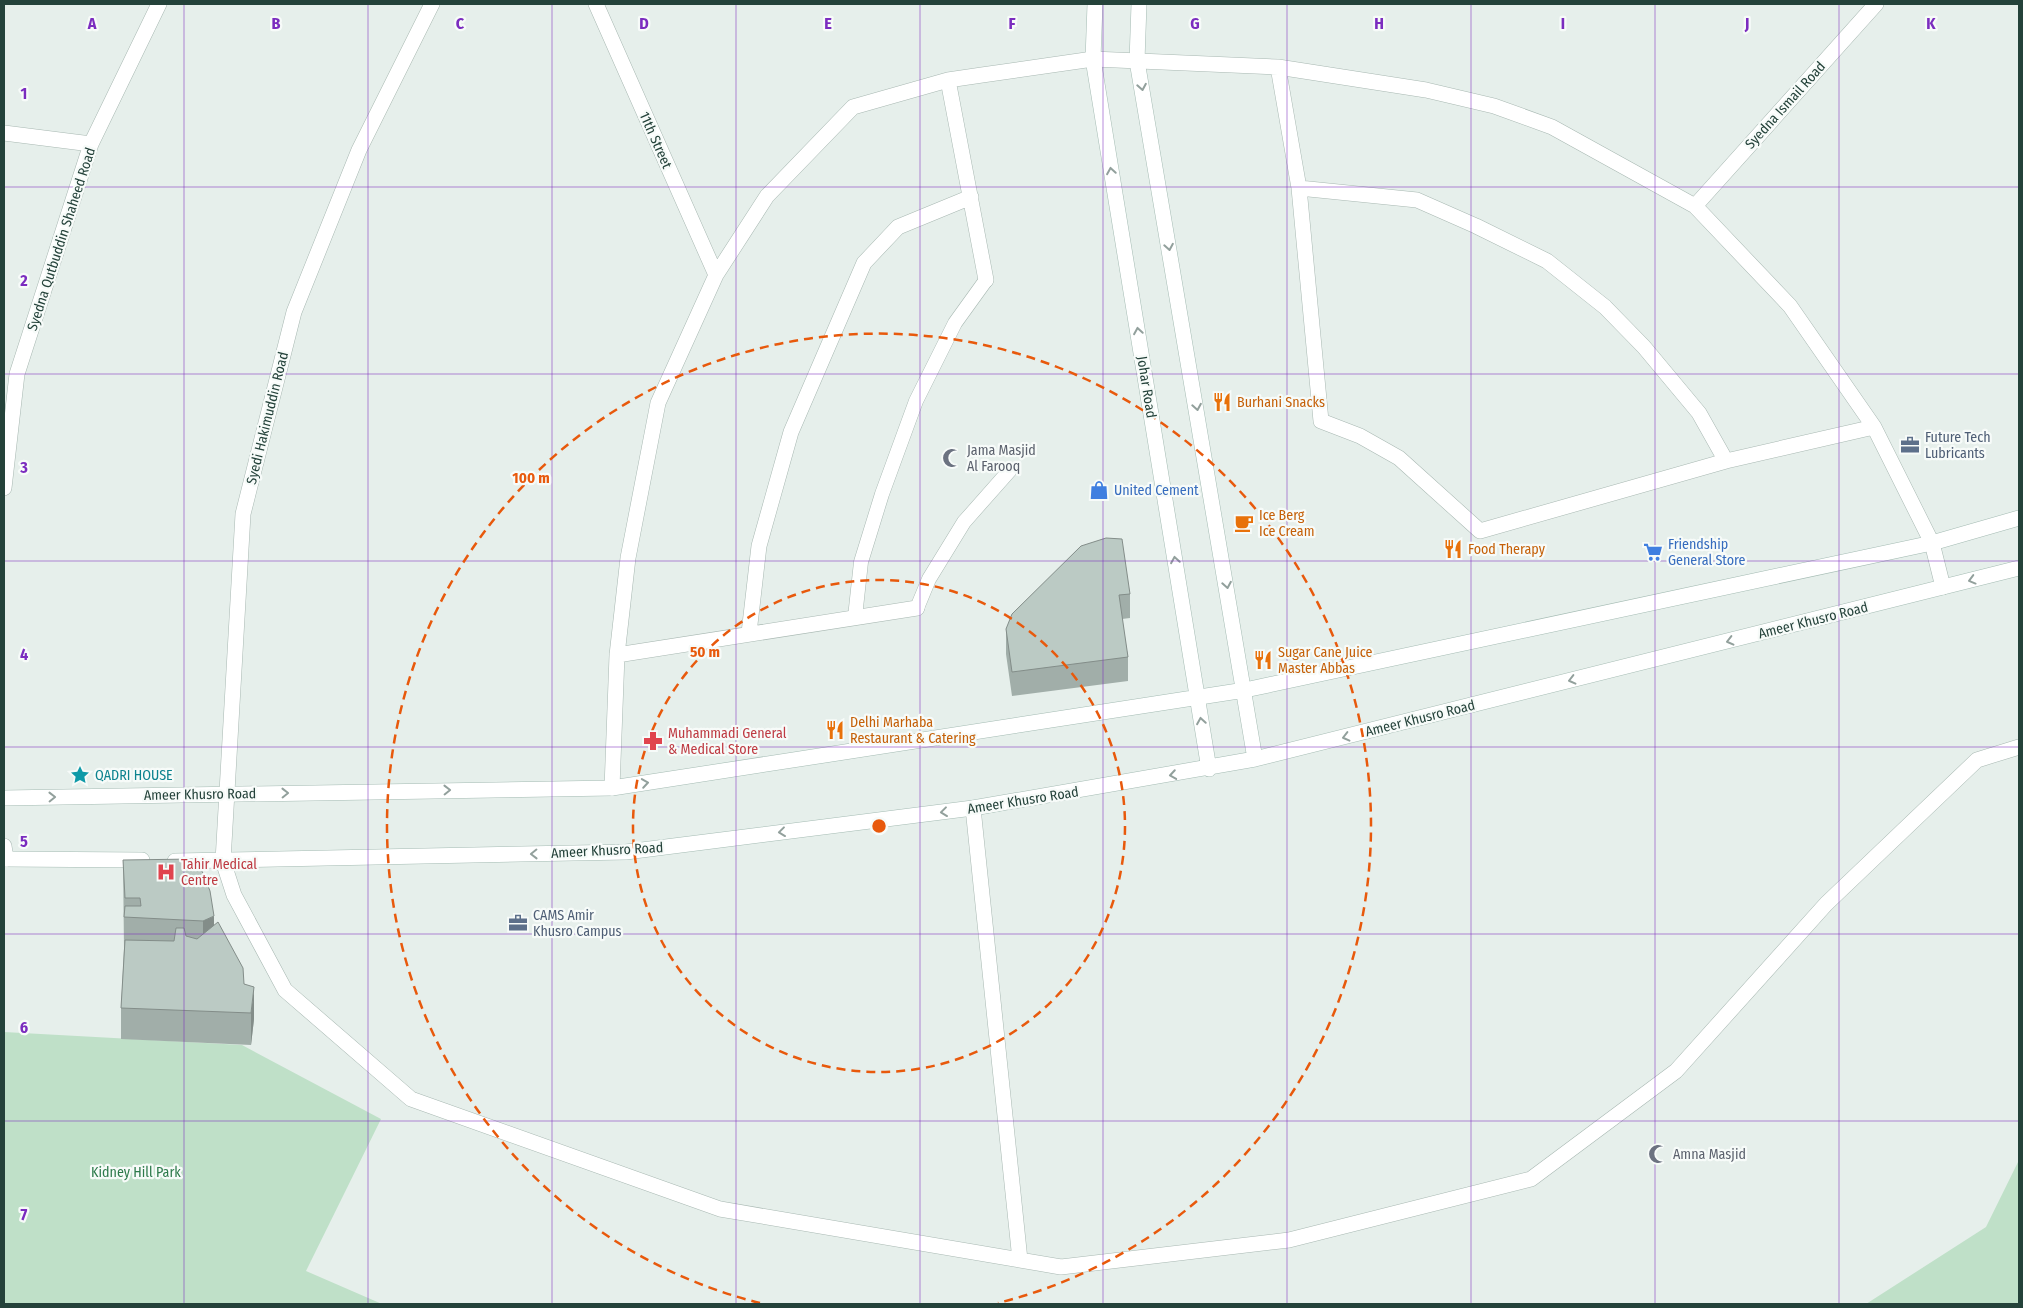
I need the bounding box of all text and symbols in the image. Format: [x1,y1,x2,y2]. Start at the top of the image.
text: A [87,14,97,33]
text: B [272,14,281,33]
text: C [456,14,465,33]
text: D [639,14,649,33]
text: E [824,14,832,33]
text: F [1008,14,1016,33]
text: G [1190,14,1200,33]
text: H [1374,14,1384,33]
text: I [1561,14,1565,33]
text: J [1744,14,1749,33]
text: K [1926,14,1936,33]
street label: Syedna Ismail Road [1742,58,1829,153]
one-way arrow [1136,83,1146,91]
text: 1 [21,84,27,103]
street label: 11th Street [635,109,676,172]
street label: Syedna Qutbuddin Shaheed Road [24,145,99,333]
one-way arrow [1107,166,1117,175]
one-way arrow [1164,243,1174,252]
text: 2 [19,271,28,290]
one-way arrow [1133,327,1143,335]
street label: Syedi Hakimuddin Road [243,350,292,486]
street label: Johar Road [1133,355,1160,419]
restaurant icon: Burhani Snacks [1211,391,1233,413]
place label: Burhani Snacks [1237,394,1325,411]
one-way arrow [1191,403,1201,412]
place label: Future Tech Lubricants [1925,429,1991,462]
office icon: Future Tech Lubricants [1899,434,1921,456]
place label: Jama Masjid Al Farooq [967,442,1036,475]
mosque icon: Jama Masjid Al Farooq [941,447,963,469]
text: 3 [19,458,28,477]
text: 100 m [512,469,550,487]
shop icon: United Cement [1088,479,1110,501]
place label: United Cement [1114,482,1199,499]
place label: Ice Berg Ice Cream [1259,507,1314,540]
cafe icon: Ice Berg Ice Cream [1233,512,1255,534]
place label: Friendship General Store [1668,536,1746,569]
restaurant icon: Food Therapy [1442,538,1464,560]
place label: Food Therapy [1468,541,1546,558]
supermarket icon: Friendship General Store [1642,541,1664,563]
one-way arrow [1170,556,1181,564]
one-way arrow [1968,574,1977,585]
one-way arrow [1222,580,1232,589]
street label: Ameer Khusro Road [1757,599,1870,642]
one-way arrow [1725,635,1734,646]
text: 50 m [690,643,720,661]
place label: Sugar Cane Juice Master Abbas [1278,644,1372,677]
text: 4 [20,645,28,664]
restaurant icon: Sugar Cane Juice Master Abbas [1252,649,1274,671]
one-way arrow [1567,674,1576,685]
street label: Ameer Khusro Road [1364,697,1477,740]
place label: Delhi Marhaba Restaurant & Catering [850,714,976,747]
one-way arrow [1196,716,1207,724]
restaurant icon: Delhi Marhaba Restaurant & Catering [824,719,846,741]
place label: Muhammadi General & Medical Store [668,725,787,758]
pharmacy icon: Muhammadi General & Medical Store [642,730,664,752]
one-way arrow [1343,731,1351,741]
place icon: QADRI HOUSE [69,764,91,786]
place label: QADRI HOUSE [95,767,173,784]
one-way arrow [1169,769,1177,779]
one-way arrow [640,778,649,788]
street label: Ameer Khusro Road [966,783,1080,818]
street label: Ameer Khusro Road [144,785,256,804]
one-way arrow [444,785,452,795]
one-way arrow [281,787,289,798]
one-way arrow [49,792,57,802]
one-way arrow [939,806,947,817]
centre of rings [870,817,888,835]
one-way arrow [778,826,786,837]
text: 5 [20,832,28,851]
street label: Ameer Khusro Road [550,839,664,862]
one-way arrow [529,849,537,859]
place label: Tahir Medical Centre [181,856,257,889]
hospital icon: Tahir Medical Centre [155,861,177,883]
place label: CAMS Amir Khusro Campus [533,907,622,940]
office icon: CAMS Amir Khusro Campus [507,912,529,934]
text: 6 [20,1018,28,1037]
mosque icon: Amna Masjid [1647,1143,1669,1165]
place label: Amna Masjid [1673,1146,1746,1163]
park label: Kidney Hill Park [91,1164,181,1181]
text: 7 [21,1205,28,1224]

